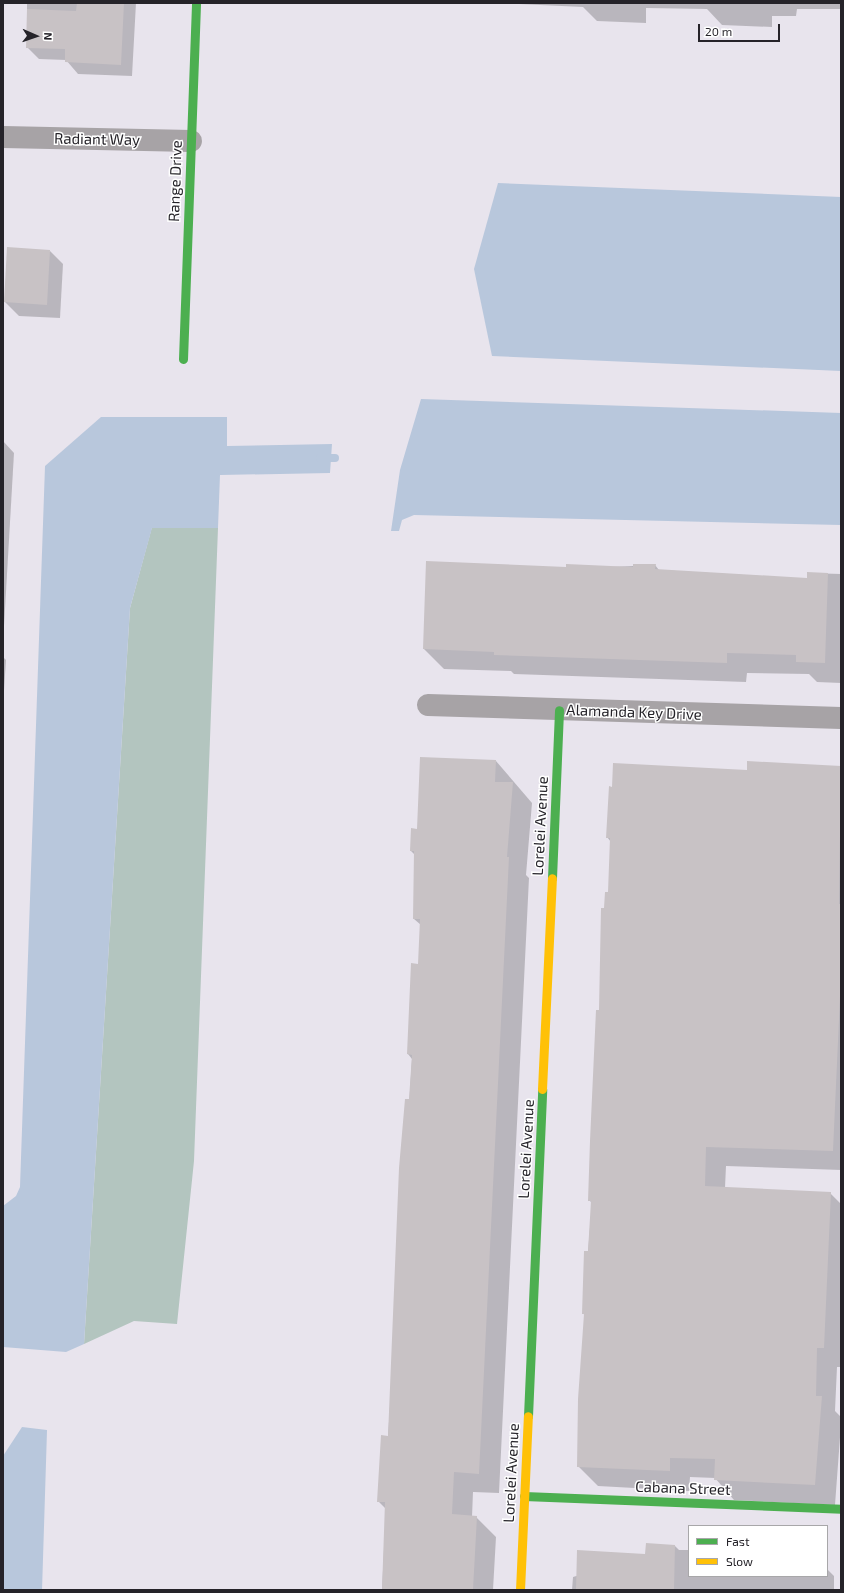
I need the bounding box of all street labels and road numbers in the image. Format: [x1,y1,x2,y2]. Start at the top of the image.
street label: Radiant Way [54,129,140,149]
street label: Range Drive [165,140,185,222]
street label: Alamanda Key Drive [566,701,702,723]
street label: Lorelei Avenue [528,776,552,876]
street label: Lorelei Avenue [514,1099,538,1199]
street label: Lorelei Avenue [499,1423,523,1523]
street label: Cabana Street [635,1477,731,1499]

